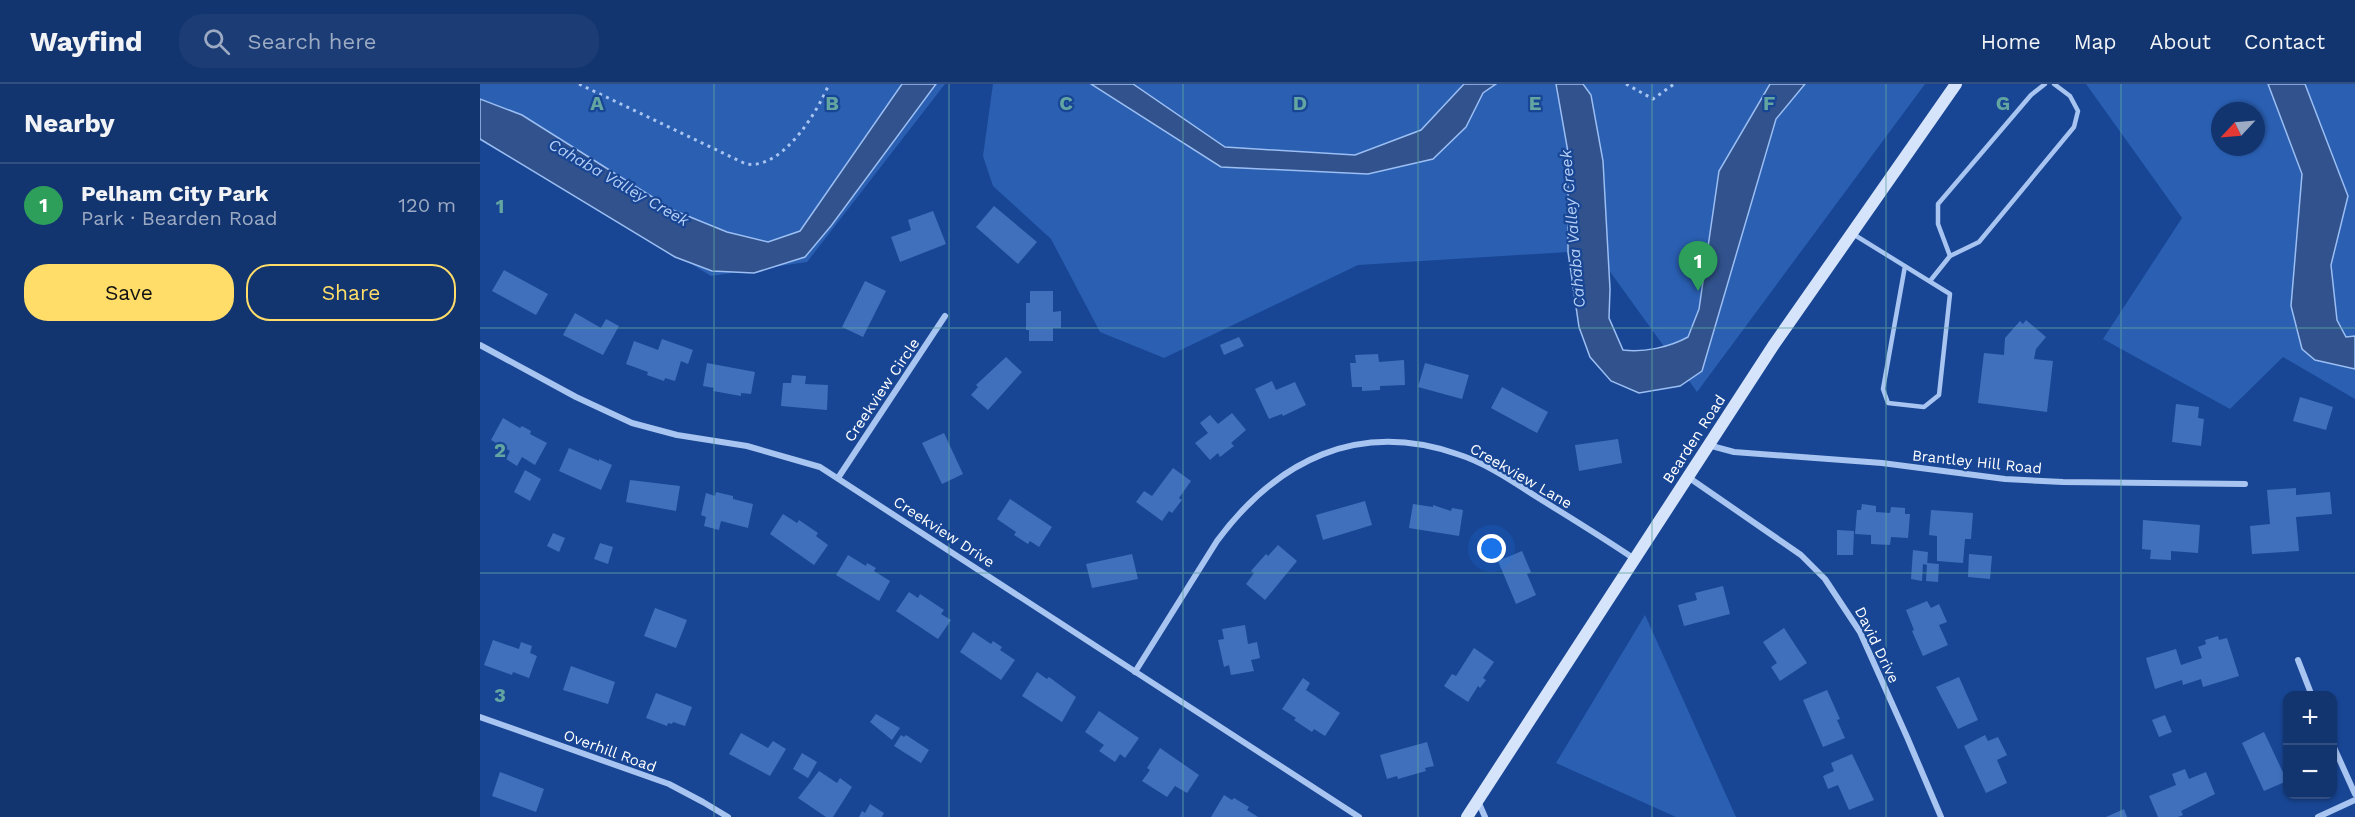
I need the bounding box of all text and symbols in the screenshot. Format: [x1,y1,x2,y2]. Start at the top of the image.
search box [179,14,599,68]
text: Wayfind [30,25,143,58]
icon: search [200,25,233,58]
text: Search here [248,29,377,54]
text: Home [1981,29,2041,54]
text: Map [2074,29,2117,54]
text: About [2150,29,2211,54]
text: Contact [2244,29,2325,54]
text: A [590,91,604,115]
text: B [825,91,839,115]
text: C [1059,91,1073,115]
text: D [1293,91,1307,115]
text: E [1529,91,1541,115]
text: F [1763,91,1775,115]
text: G [1996,91,2010,115]
north arrow [2211,102,2265,156]
text: Nearby [24,108,115,138]
water label: Cahaba Valley Creek [545,135,693,231]
water label: Cahaba Valley Creek [1556,148,1589,309]
text: Pelham City Park [81,181,268,206]
text: 1 [39,193,48,217]
text: 120 m [398,193,456,217]
text: 1 [496,194,504,218]
text: Park · Bearden Road [81,206,278,230]
pin: 1 [1678,242,1718,291]
button: Save [24,264,234,321]
button: Share [246,264,456,321]
street label: Creekview Circle [841,335,923,445]
street label: Bearden Road [1659,391,1729,487]
text: 2 [494,438,506,462]
street label: Creekview Lane [1467,439,1575,513]
street label: Brantley Hill Road [1911,446,2043,478]
street label: Creekview Drive [890,493,998,571]
your location [1477,534,1506,563]
street label: David Drive [1851,604,1903,686]
text: 3 [494,683,506,707]
map controls [2283,691,2337,799]
button: + [2283,691,2337,745]
street label: Overhill Road [561,726,659,776]
button: − [2283,745,2337,799]

